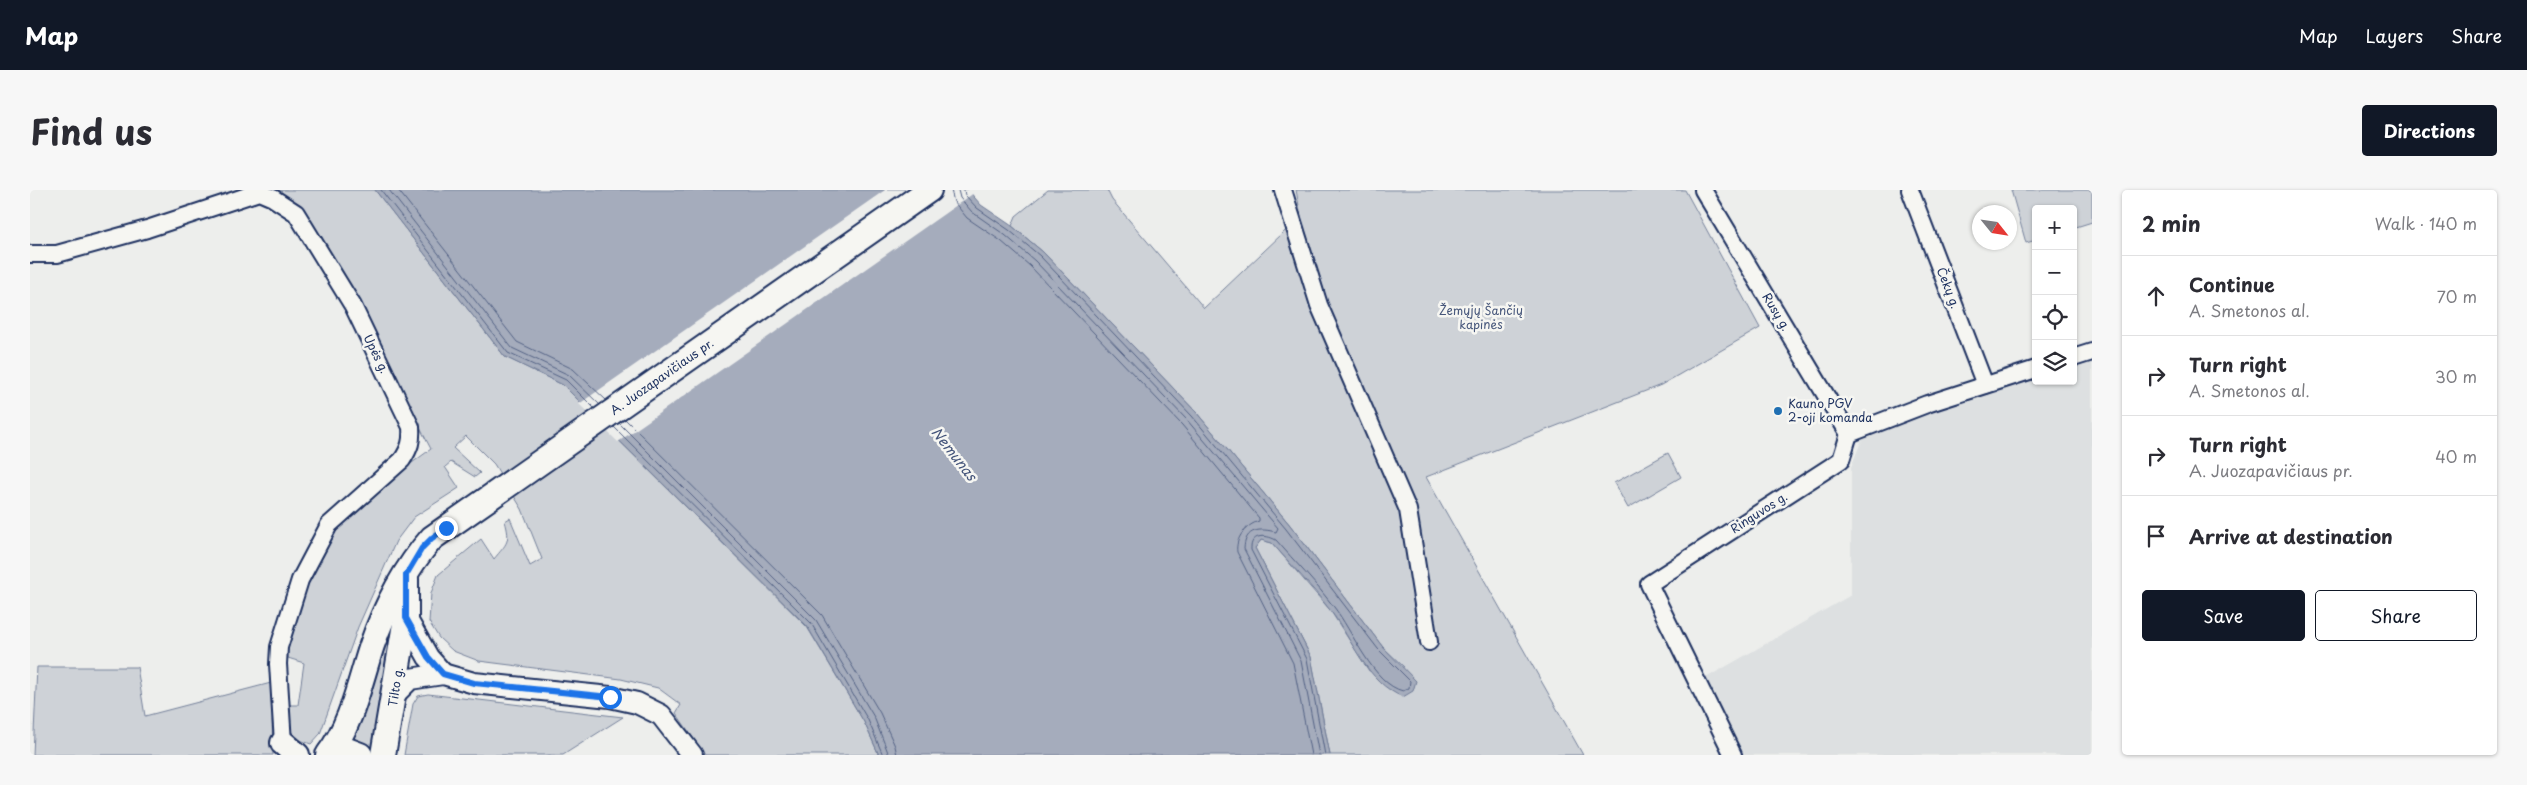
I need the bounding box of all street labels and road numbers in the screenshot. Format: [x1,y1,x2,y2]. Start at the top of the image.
street label: Čekų g. [1933,264,1965,311]
street label: Rusų g. [1758,289,1795,334]
street label: Upės g. [360,331,394,376]
street label: A. Juozapavičiaus pr. [606,334,717,419]
street label: Ringuvos g. [1726,487,1791,537]
street label: Tilto g. [383,666,407,708]

